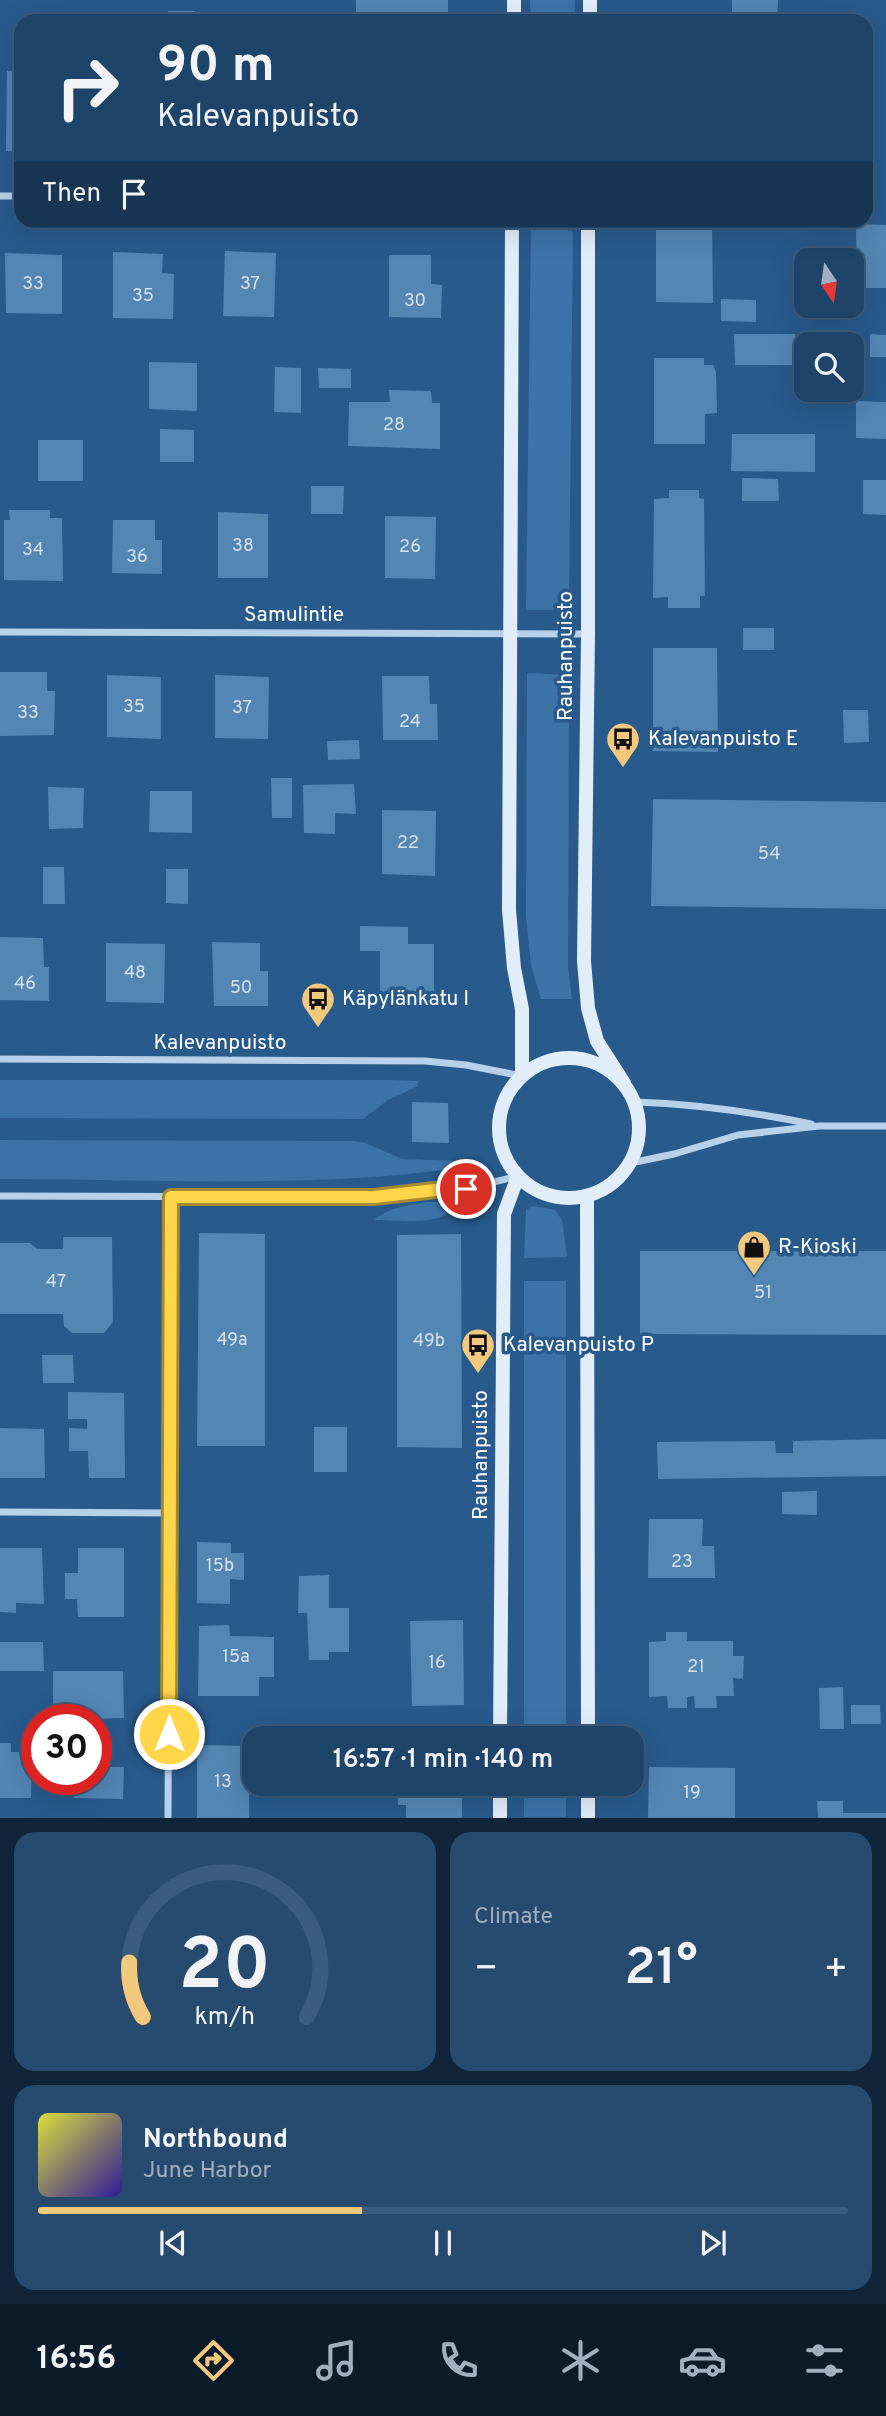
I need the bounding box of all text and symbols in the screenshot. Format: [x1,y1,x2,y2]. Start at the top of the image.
text: 90 m [157,37,275,99]
icon: right [42,42,133,133]
text: Kalevanpuisto [157,98,359,138]
icon: arrive [115,175,153,213]
text: Then [42,178,101,211]
north arrow [794,248,864,318]
map controls [794,248,864,402]
house number: 33 [22,273,44,296]
house number: 37 [240,273,260,296]
house number: 35 [132,285,154,308]
house number: 30 [404,290,426,313]
button: search [794,332,864,402]
house number: 28 [383,414,405,437]
house number: 38 [232,535,254,558]
house number: 26 [399,536,421,559]
house number: 34 [22,539,44,562]
house number: 36 [126,546,148,569]
street label: Rauhanpuisto [553,591,580,721]
street label: Samulintie [244,602,344,629]
house number: 35 [123,696,145,719]
house number: 37 [232,697,252,720]
house number: 33 [17,702,39,725]
house number: 24 [399,711,421,734]
bus stop icon: Kalevanpuisto E [604,720,642,769]
place label: Kalevanpuisto E [648,726,798,753]
house number: 22 [397,832,419,855]
house number: 54 [758,843,780,866]
house number: 48 [124,962,146,985]
house number: 46 [14,973,36,996]
house number: 50 [230,977,252,1000]
bus stop icon: Käpylänkatu I [299,980,337,1029]
place label: Käpylänkatu I [342,986,469,1013]
street label: Kalevanpuisto [154,1030,286,1057]
pin [436,1159,496,1219]
icon: arrive [447,1170,485,1208]
shop icon: R-Kioski [735,1228,773,1277]
place label: R-Kioski [778,1234,857,1261]
house number: 47 [46,1271,66,1294]
house number: 51 [754,1282,772,1305]
bus stop icon: Kalevanpuisto P [459,1326,497,1375]
house number: 49a [216,1329,248,1352]
house number: 49b [413,1330,445,1353]
place label: Kalevanpuisto P [503,1332,654,1359]
street label: Rauhanpuisto [468,1390,495,1520]
house number: 23 [671,1551,693,1574]
house number: 15b [206,1555,234,1578]
house number: 15a [222,1646,250,1669]
house number: 16 [428,1652,446,1675]
house number: 21 [687,1656,705,1679]
position arrow [132,1697,206,1771]
speed limit sign: 30 [21,1704,112,1795]
text: 16:57 · 1 min · 140 m [333,1744,553,1777]
house number: 13 [214,1771,232,1794]
house number: 19 [683,1782,701,1805]
text: Climate [474,1903,553,1932]
text: 20 [179,1924,271,2016]
text: 21° [624,1937,698,2003]
text: − [474,1946,499,1995]
text: + [823,1946,848,1995]
text: km/h [195,2002,255,2034]
text: Northbound [143,2124,288,2157]
text: June Harbor [143,2157,271,2186]
icon: previous [154,2224,192,2262]
icon: pause [424,2224,462,2262]
icon: next [694,2224,732,2262]
icon: directions [189,2336,238,2385]
icon: music [312,2336,361,2385]
icon: phone [434,2336,483,2385]
icon: climate [556,2336,605,2385]
icon: car [678,2336,727,2385]
icon: filters [800,2336,849,2385]
text: 16:56 [37,2340,116,2380]

